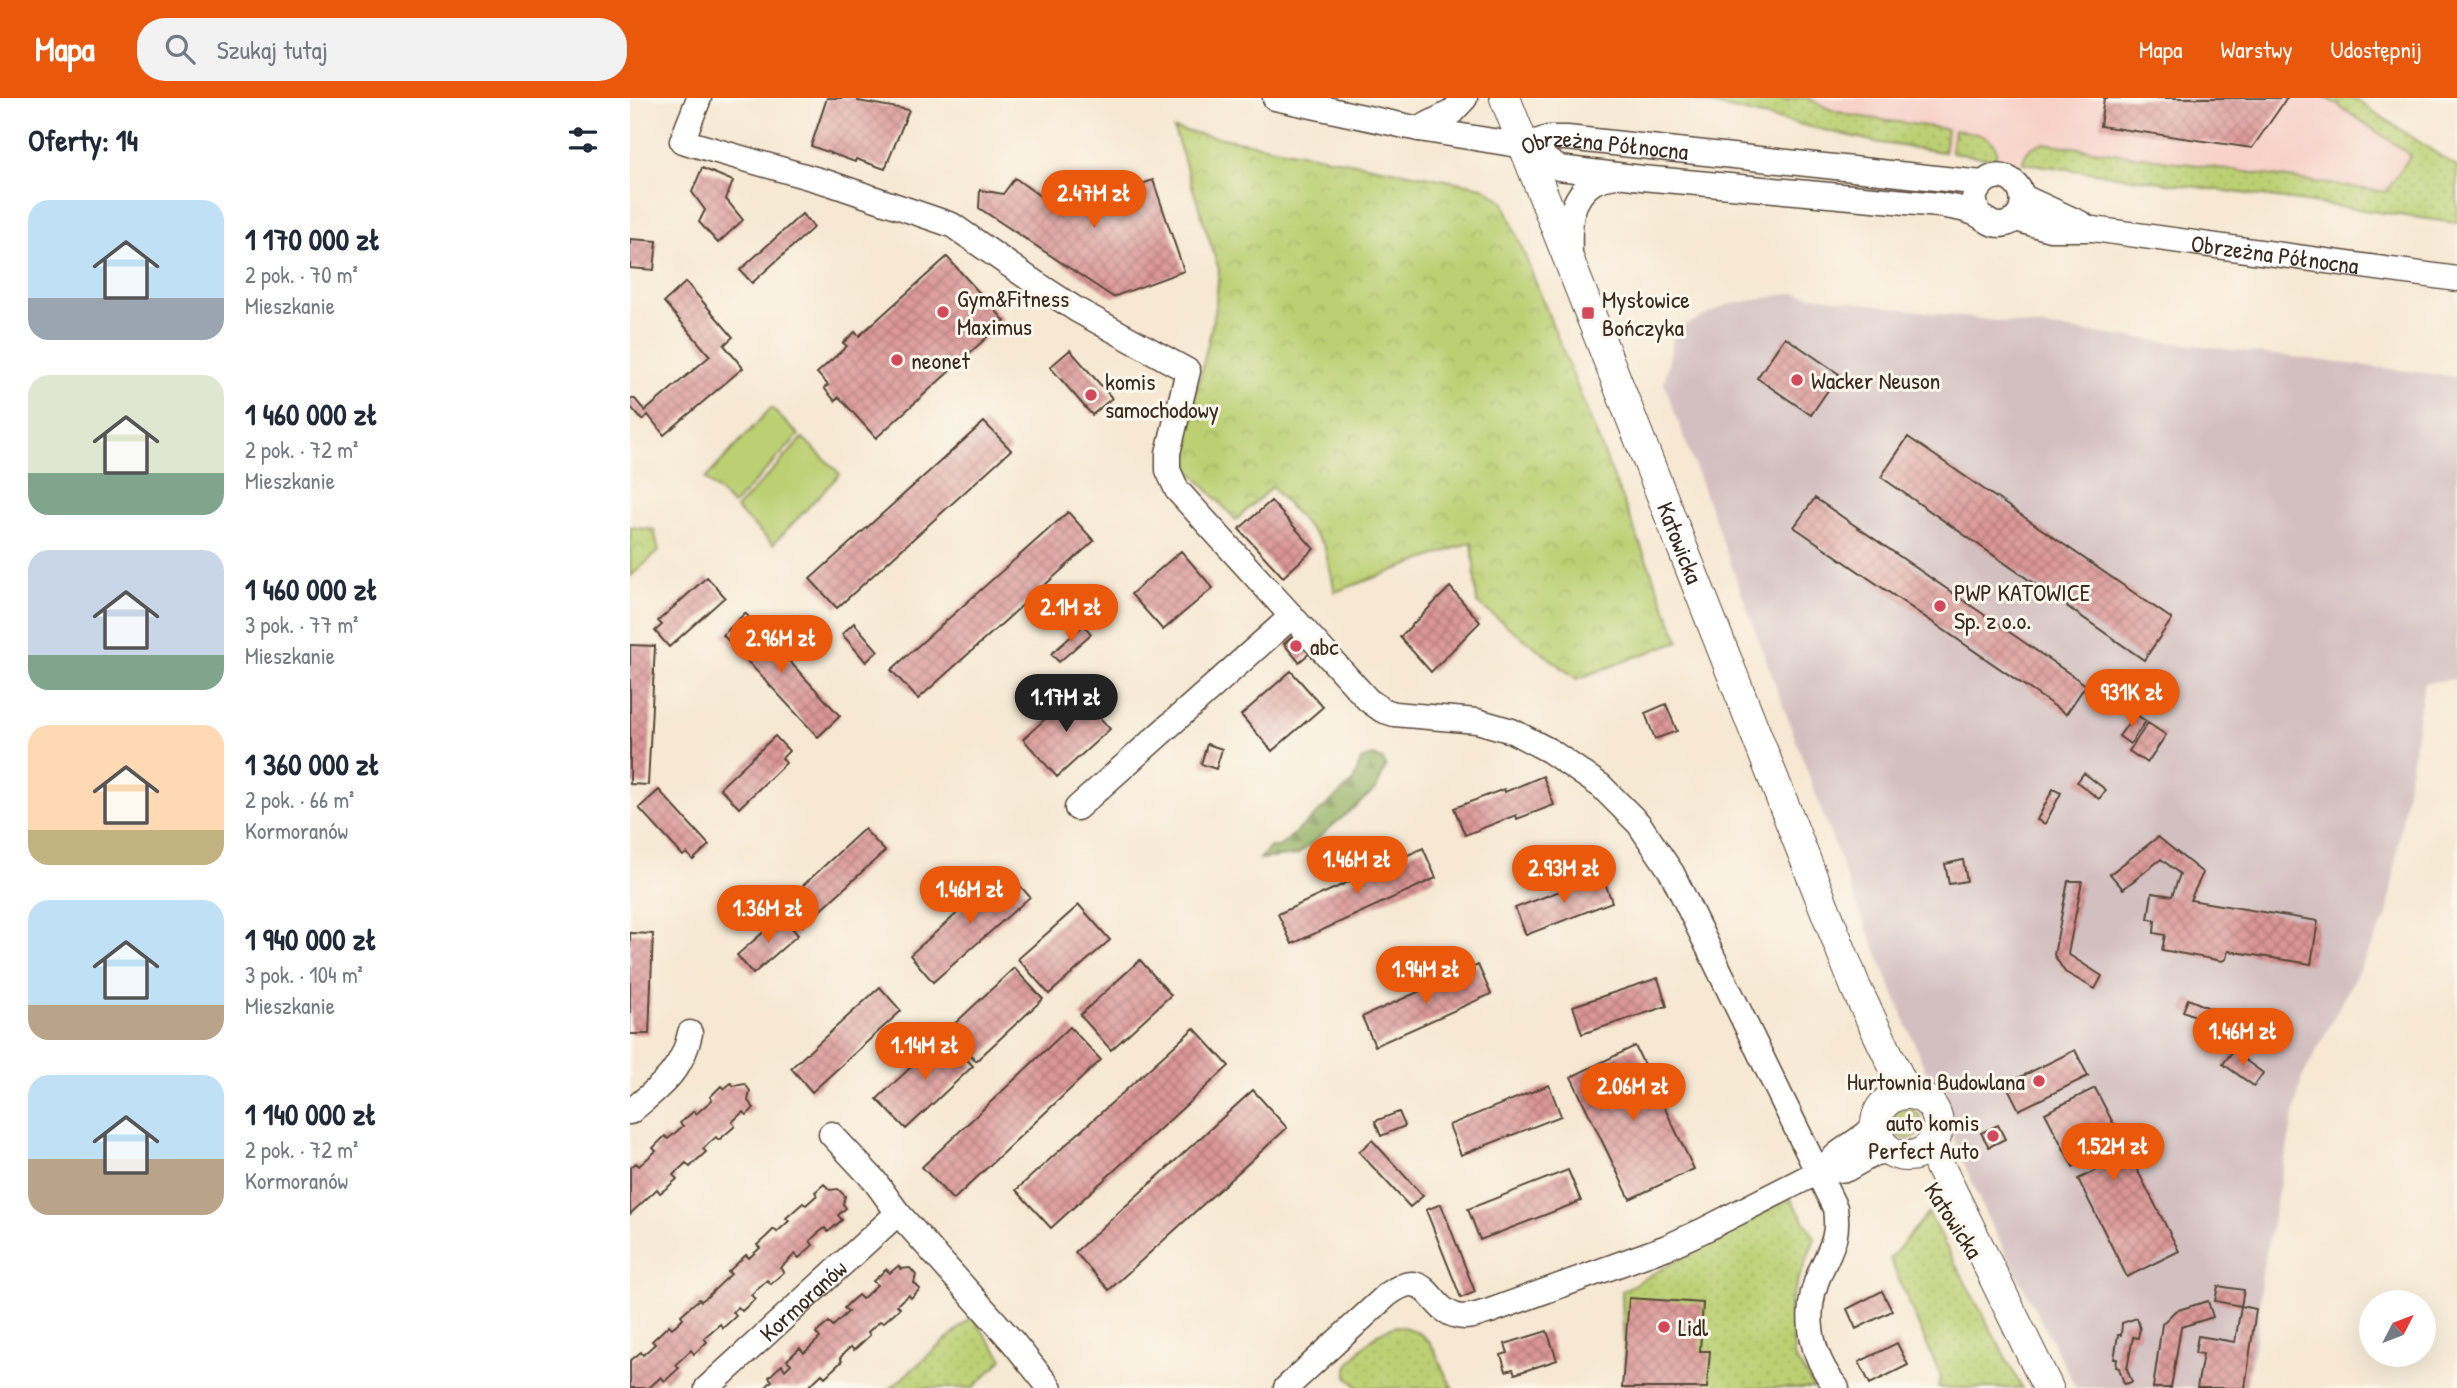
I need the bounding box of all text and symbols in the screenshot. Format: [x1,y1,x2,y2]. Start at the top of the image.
search box [137,18,627,81]
text: Mapa [35,27,95,71]
icon: search [161,30,199,68]
text: Szukaj tutaj [217,32,328,67]
text: Mapa [2139,33,2182,65]
text: Warstwy [2220,33,2293,65]
text: Udostępnij [2331,33,2422,65]
text: Oferty: 14 [28,120,138,160]
icon: filters [564,121,602,159]
street label: Obrzeżna Północna [1517,122,1690,167]
pin: 2.47M zł [1022,170,1166,230]
text: 2.47M zł [1057,177,1131,208]
text: 1 170 000 zł [245,219,380,259]
street label: Obrzeżna Północna [2189,227,2361,281]
icon: home [84,228,168,312]
text: 2 pok. · 70 m² [245,259,358,290]
place label: Gym&Fitness Maximus [957,282,1069,342]
place label: Mysłowice Bończyka [1602,283,1690,343]
text: Mieszkanie [245,290,335,321]
marker: Gym&Fitness Maximus [935,304,951,320]
marker: Mysłowice Bończyka [1580,305,1596,321]
place label: neonet [911,344,970,376]
marker: neonet [889,352,905,368]
place label: Wacker Neuson [1811,364,1940,396]
place label: komis samochodowy [1105,365,1219,425]
marker: Wacker Neuson [1789,372,1805,388]
marker: komis samochodowy [1083,387,1099,403]
text: 1 460 000 zł [245,394,378,434]
icon: home [84,403,168,487]
text: 2 pok. · 72 m² [245,434,358,465]
text: Mieszkanie [245,465,335,496]
street label: Katowicka [1650,497,1711,588]
text: 1 460 000 zł [245,569,378,609]
place label: PWP KATOWICE Sp. z o.o. [1954,576,2091,636]
icon: home [84,578,168,662]
pin: 2.1M zł [1006,584,1136,644]
text: 2.1M zł [1040,591,1102,622]
marker: PWP KATOWICE Sp. z o.o. [1932,598,1948,614]
text: 3 pok. · 77 m² [245,609,358,640]
pin: 2.96M zł [709,616,853,675]
text: 2.96M zł [746,622,816,653]
place label: abc [1310,630,1339,662]
marker: abc [1288,638,1304,654]
text: Mieszkanie [245,640,335,671]
pin: 931K zł [2067,670,2197,729]
pin: 1.17M zł [994,674,1138,734]
text: 931K zł [2101,676,2164,707]
text: 1.17M zł [1031,681,1101,712]
text: 1 360 000 zł [245,744,380,784]
icon: home [84,753,168,837]
text: 2 pok. · 66 m² [245,784,354,815]
text: Kormoranów [245,815,348,846]
pin: 1.46M zł [1285,836,1429,896]
text: 1.46M zł [1323,843,1391,874]
pin: 2.93M zł [1492,846,1636,905]
text: 2.93M zł [1528,852,1600,883]
pin: 1.46M zł [898,866,1042,926]
text: 1.46M zł [936,873,1004,904]
pin: 1.36M zł [696,886,840,945]
text: 1.36M zł [733,892,803,923]
text: 1 940 000 zł [245,919,377,959]
icon: home [84,928,168,1012]
pin: 1.94M zł [1354,946,1498,1006]
text: 1.94M zł [1392,953,1460,984]
text: 3 pok. · 104 m² [245,959,363,990]
text: Mieszkanie [245,990,335,1021]
pin: 1.46M zł [2171,1009,2315,1068]
text: 1.46M zł [2209,1015,2277,1046]
pin: 1.14M zł [853,1023,997,1082]
text: 1.14M zł [891,1029,959,1060]
pin: 2.06M zł [1561,1063,1705,1123]
place label: Hurtownia Budowlana [1847,1065,2025,1097]
text: 2.06M zł [1597,1070,1669,1101]
marker: Hurtownia Budowlana [2031,1073,2047,1089]
text: 1 140 000 zł [245,1094,377,1134]
icon: home [84,1103,168,1187]
place label: auto komis Perfect Auto [1868,1106,1979,1166]
pin: 1.52M zł [2041,1124,2185,1183]
marker: auto komis Perfect Auto [1985,1128,2001,1144]
text: 1.52M zł [2077,1130,2149,1161]
text: 2 pok. · 72 m² [245,1134,358,1165]
text: Kormoranów [245,1165,348,1196]
street label: Katowicka [1917,1176,1991,1264]
street label: Kormoranów [752,1252,853,1348]
north arrow [2359,1290,2436,1367]
map controls [2359,1290,2436,1367]
place label: Lidl [1678,1311,1709,1343]
marker: Lidl [1656,1319,1672,1335]

